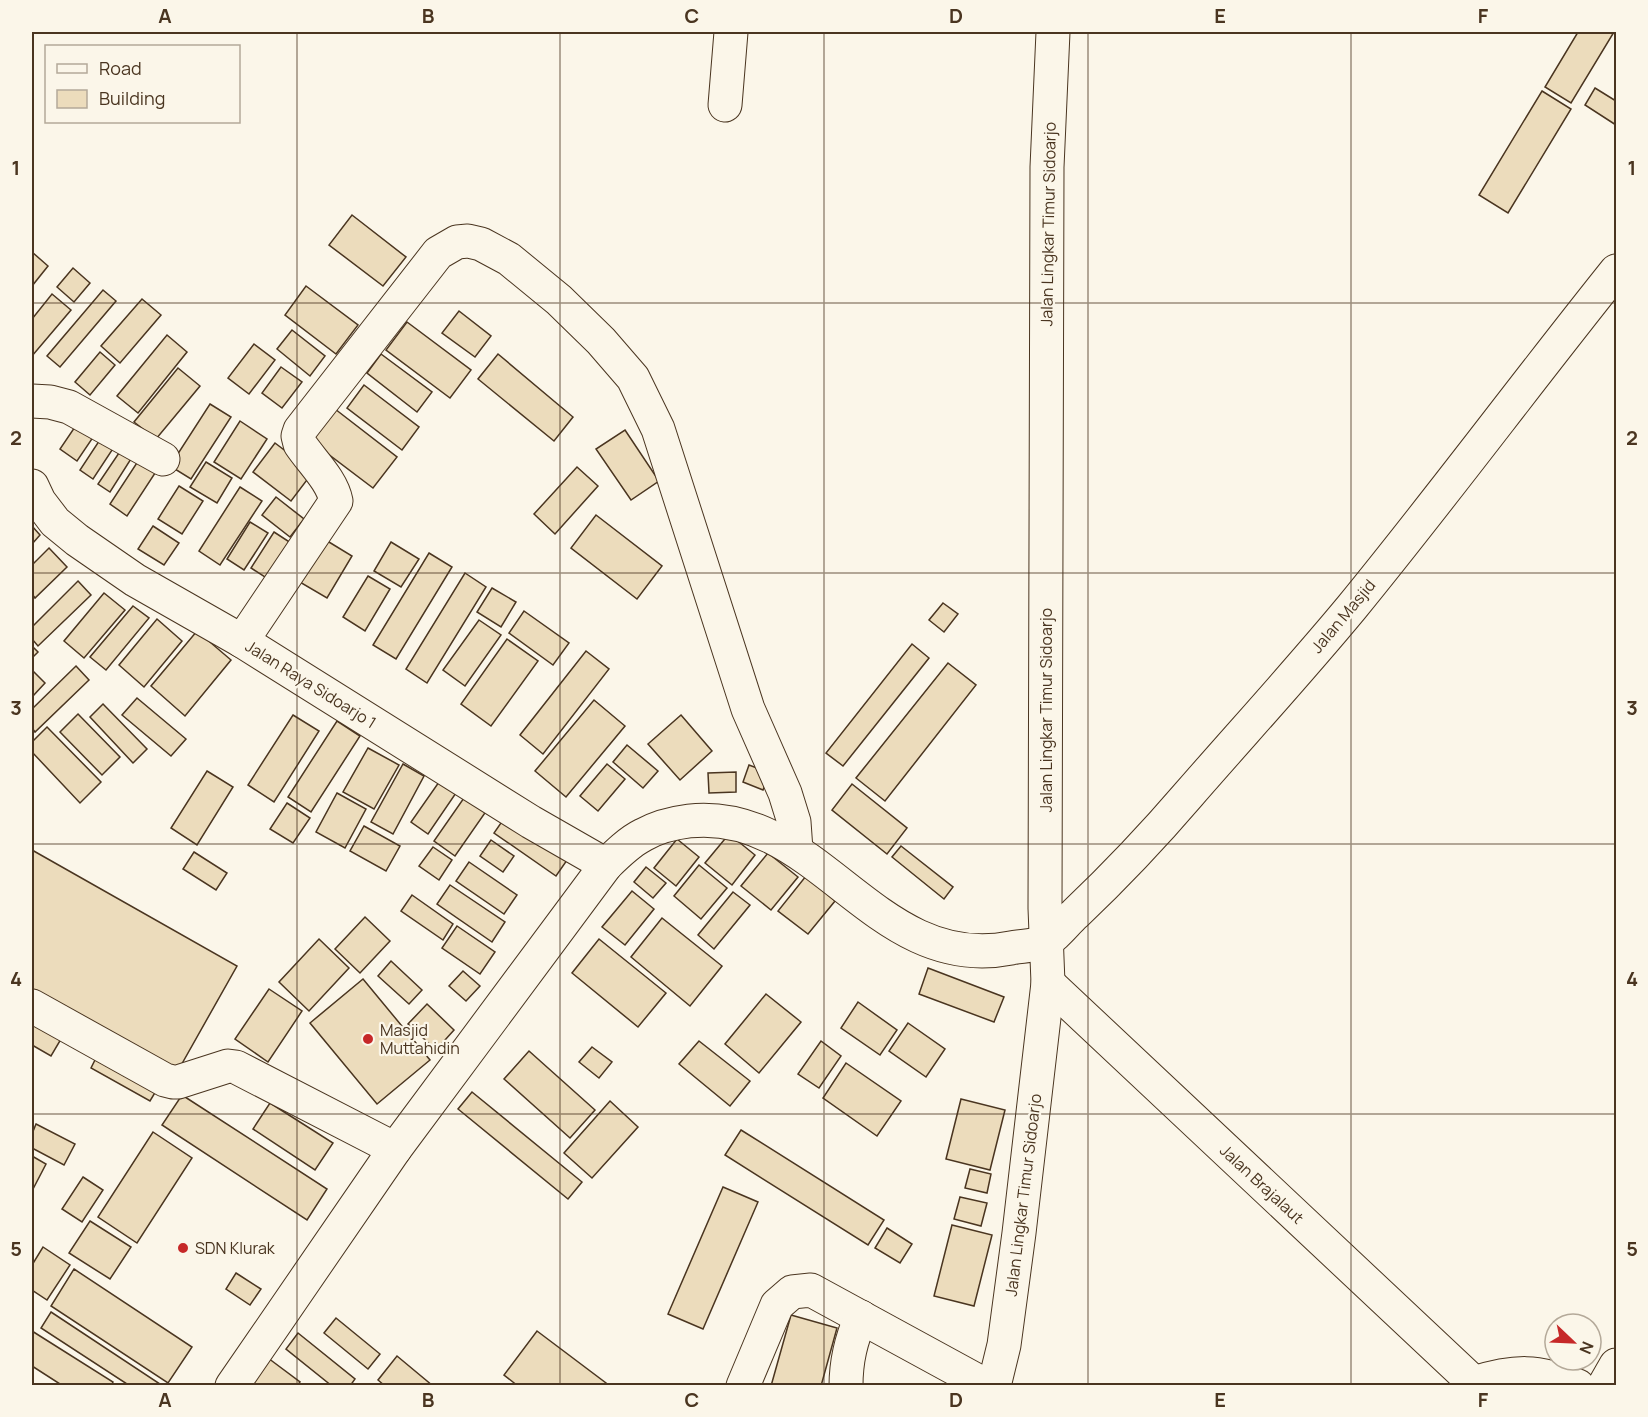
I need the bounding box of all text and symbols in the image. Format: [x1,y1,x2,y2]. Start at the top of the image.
text: A [158,2,172,29]
text: B [422,2,435,29]
text: C [685,2,699,29]
text: D [949,2,963,29]
text: E [1214,2,1226,29]
text: F [1478,2,1489,29]
legend [45,45,240,123]
text: Road [99,56,142,80]
text: Building [99,86,165,110]
street label: Jalan Lingkar Timur Sidoarjo [1035,122,1061,326]
text: 1 [12,154,20,181]
text: 1 [1628,154,1636,181]
text: 2 [10,424,22,451]
text: 2 [1626,424,1638,451]
street label: Jalan Masjid [1306,575,1380,657]
street label: Jalan Lingkar Timur Sidoarjo [1035,608,1057,812]
street label: Jalan Raya Sidoarjo 1 [241,635,381,733]
text: 3 [10,694,22,721]
text: 3 [1626,694,1638,721]
text: 4 [10,965,22,992]
text: 4 [1626,965,1638,992]
place label: Masjid Muttahidin [380,1019,460,1059]
marker: Masjid Muttahidin [361,1032,375,1046]
street label: Jalan Lingkar Timur Sidoarjo [1000,1092,1046,1298]
street label: Jalan Brajalaut [1215,1139,1309,1229]
text: 5 [10,1235,22,1262]
text: 5 [1626,1235,1638,1262]
place label: SDN Klurak [195,1237,276,1259]
marker: SDN Klurak [176,1241,190,1255]
north arrow [1543,1312,1603,1372]
text: N [1574,1338,1599,1357]
text: A [158,1386,172,1413]
text: B [422,1386,435,1413]
text: C [685,1386,699,1413]
text: D [949,1386,963,1413]
text: E [1214,1386,1226,1413]
text: F [1478,1386,1489,1413]

